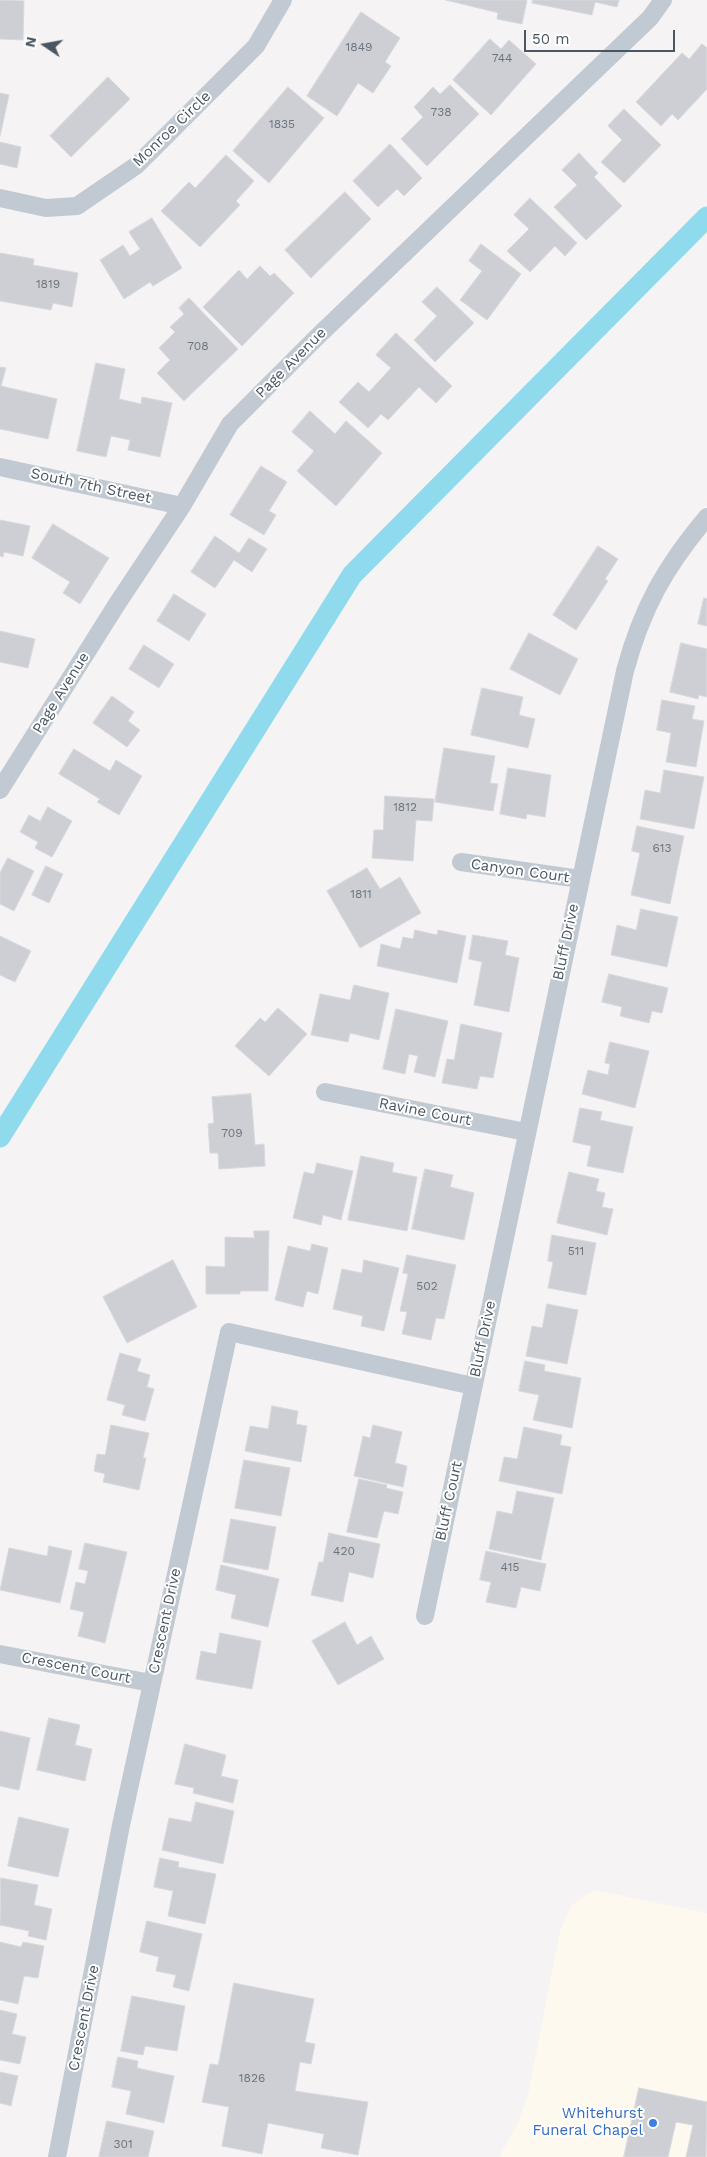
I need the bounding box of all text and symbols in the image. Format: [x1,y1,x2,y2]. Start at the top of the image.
north arrow [20,20,70,70]
scale bar [527,20,678,52]
text: 50 m [532,30,569,48]
text: N [21,35,39,49]
house number: 1849 [346,40,372,54]
house number: 744 [492,51,512,65]
street label: Monroe Circle [129,87,215,171]
house number: 738 [430,105,452,119]
house number: 1835 [269,117,295,131]
house number: 1819 [36,277,60,291]
street label: Page Avenue [252,324,330,402]
house number: 708 [187,339,209,353]
street label: South 7th Street [29,464,153,508]
street label: Page Avenue [29,649,93,737]
house number: 1812 [393,800,417,814]
house number: 613 [653,841,671,855]
street label: Canyon Court [469,855,571,887]
house number: 1811 [350,887,372,901]
street label: Bluff Drive [549,902,583,982]
street label: Ravine Court [377,1094,473,1130]
house number: 709 [221,1126,243,1140]
house number: 511 [568,1244,584,1258]
house number: 502 [416,1279,438,1293]
street label: Bluff Drive [466,1299,500,1379]
street label: Bluff Court [432,1459,466,1543]
house number: 420 [333,1544,355,1558]
house number: 415 [501,1560,519,1574]
street label: Crescent Drive [145,1566,185,1676]
street label: Crescent Court [20,1649,132,1687]
street label: Crescent Drive [65,1963,103,2073]
house number: 1826 [239,2071,265,2085]
place label: Whitehurst Funeral Chapel [532,2105,643,2140]
marker: Whitehurst Funeral Chapel [647,2117,659,2129]
house number: 301 [113,2137,133,2151]

